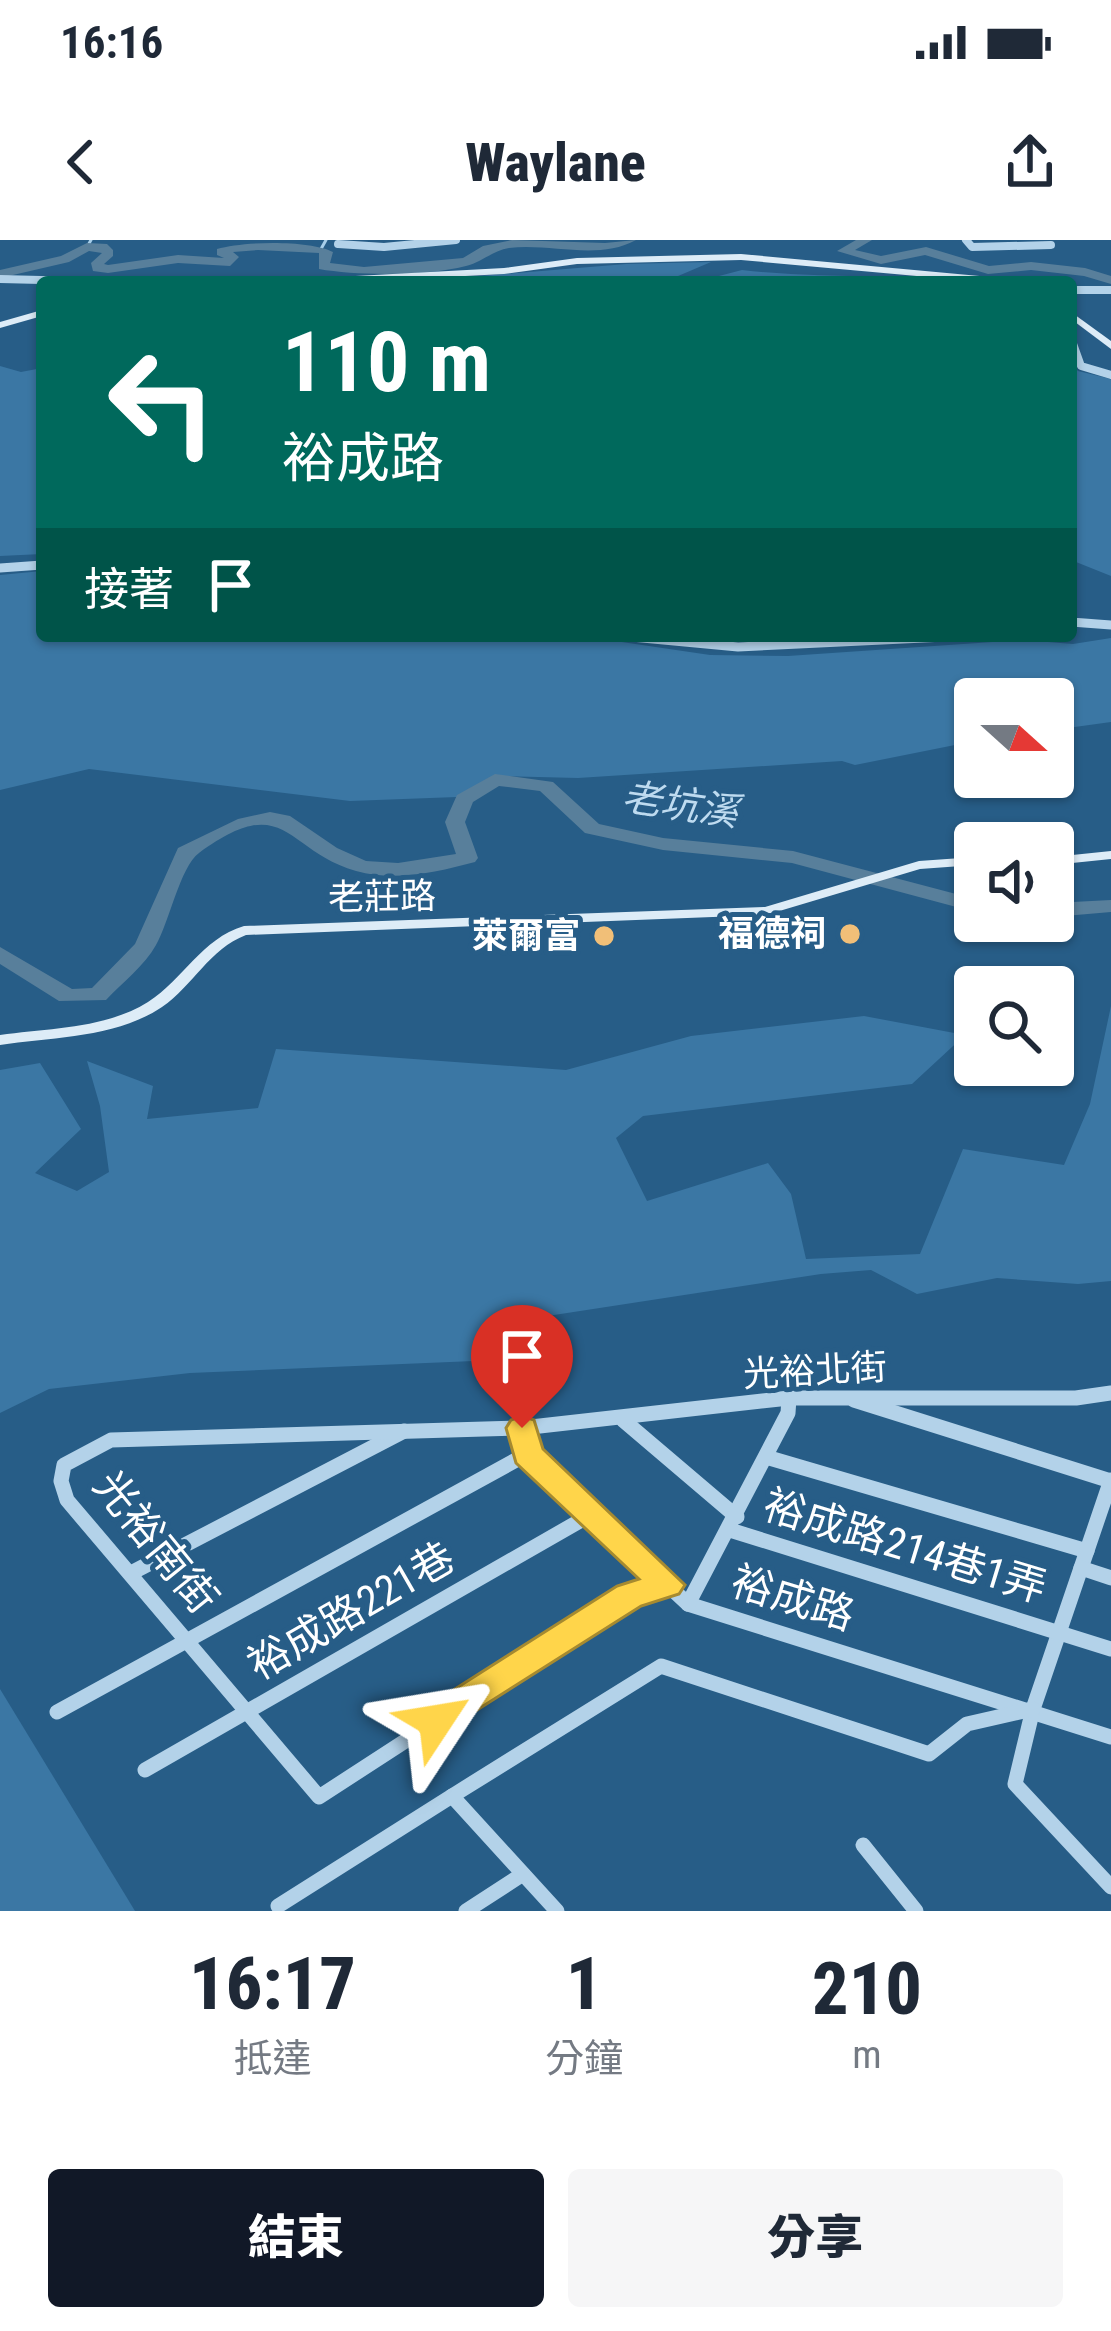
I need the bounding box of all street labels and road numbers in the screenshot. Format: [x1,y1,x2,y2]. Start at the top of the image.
street label: 老莊路 [328,875,436,919]
street label: 光裕北街 [742,1346,888,1396]
street label: 光裕南街 [84,1461,228,1623]
street label: 裕成路214巷1弄 [758,1479,1052,1613]
street label: 裕成路221巷 [239,1532,463,1690]
street label: 裕成路 [725,1555,861,1641]

